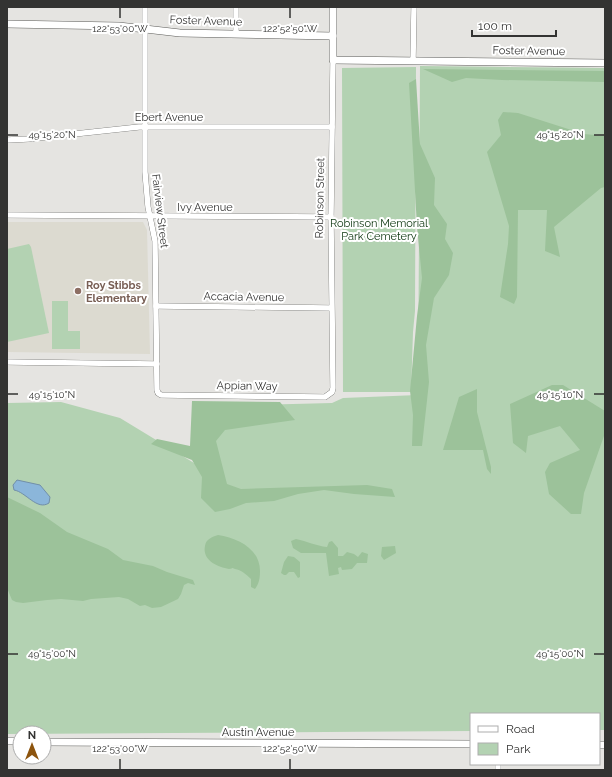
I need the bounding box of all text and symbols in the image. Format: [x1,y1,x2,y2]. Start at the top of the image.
scale bar [472,12,556,38]
street label: Foster Avenue [169,13,243,29]
text: 100 m [478,19,512,33]
text: 122°53'00"W [92,23,148,34]
text: 122°52'50"W [263,23,318,34]
street label: Foster Avenue [493,44,566,58]
street label: Ebert Avenue [135,111,204,124]
text: 49°15'20"N [28,129,76,140]
text: 49°15'20"N [536,129,584,140]
street label: Robinson Street [313,157,327,238]
street label: Fairview Street [149,173,171,249]
street label: Ivy Avenue [177,201,233,214]
park label: Robinson Memorial Park Cemetery [330,217,428,243]
place label: Roy Stibbs Elementary [86,279,147,305]
marker: Roy Stibbs Elementary [73,286,83,296]
street label: Accacia Avenue [204,290,285,304]
street label: Appian Way [216,379,278,393]
text: 49°15'10"N [29,389,75,400]
text: 49°15'10"N [537,389,583,400]
text: 49°15'00"N [28,648,76,659]
text: 49°15'00"N [536,648,584,659]
legend [470,713,600,765]
text: Road [506,722,535,736]
north arrow [12,725,52,765]
street label: Austin Avenue [222,726,295,739]
text: N [28,729,36,742]
text: Park [506,742,531,756]
text: 122°53'00"W [92,743,148,754]
text: 122°52'50"W [263,743,318,754]

